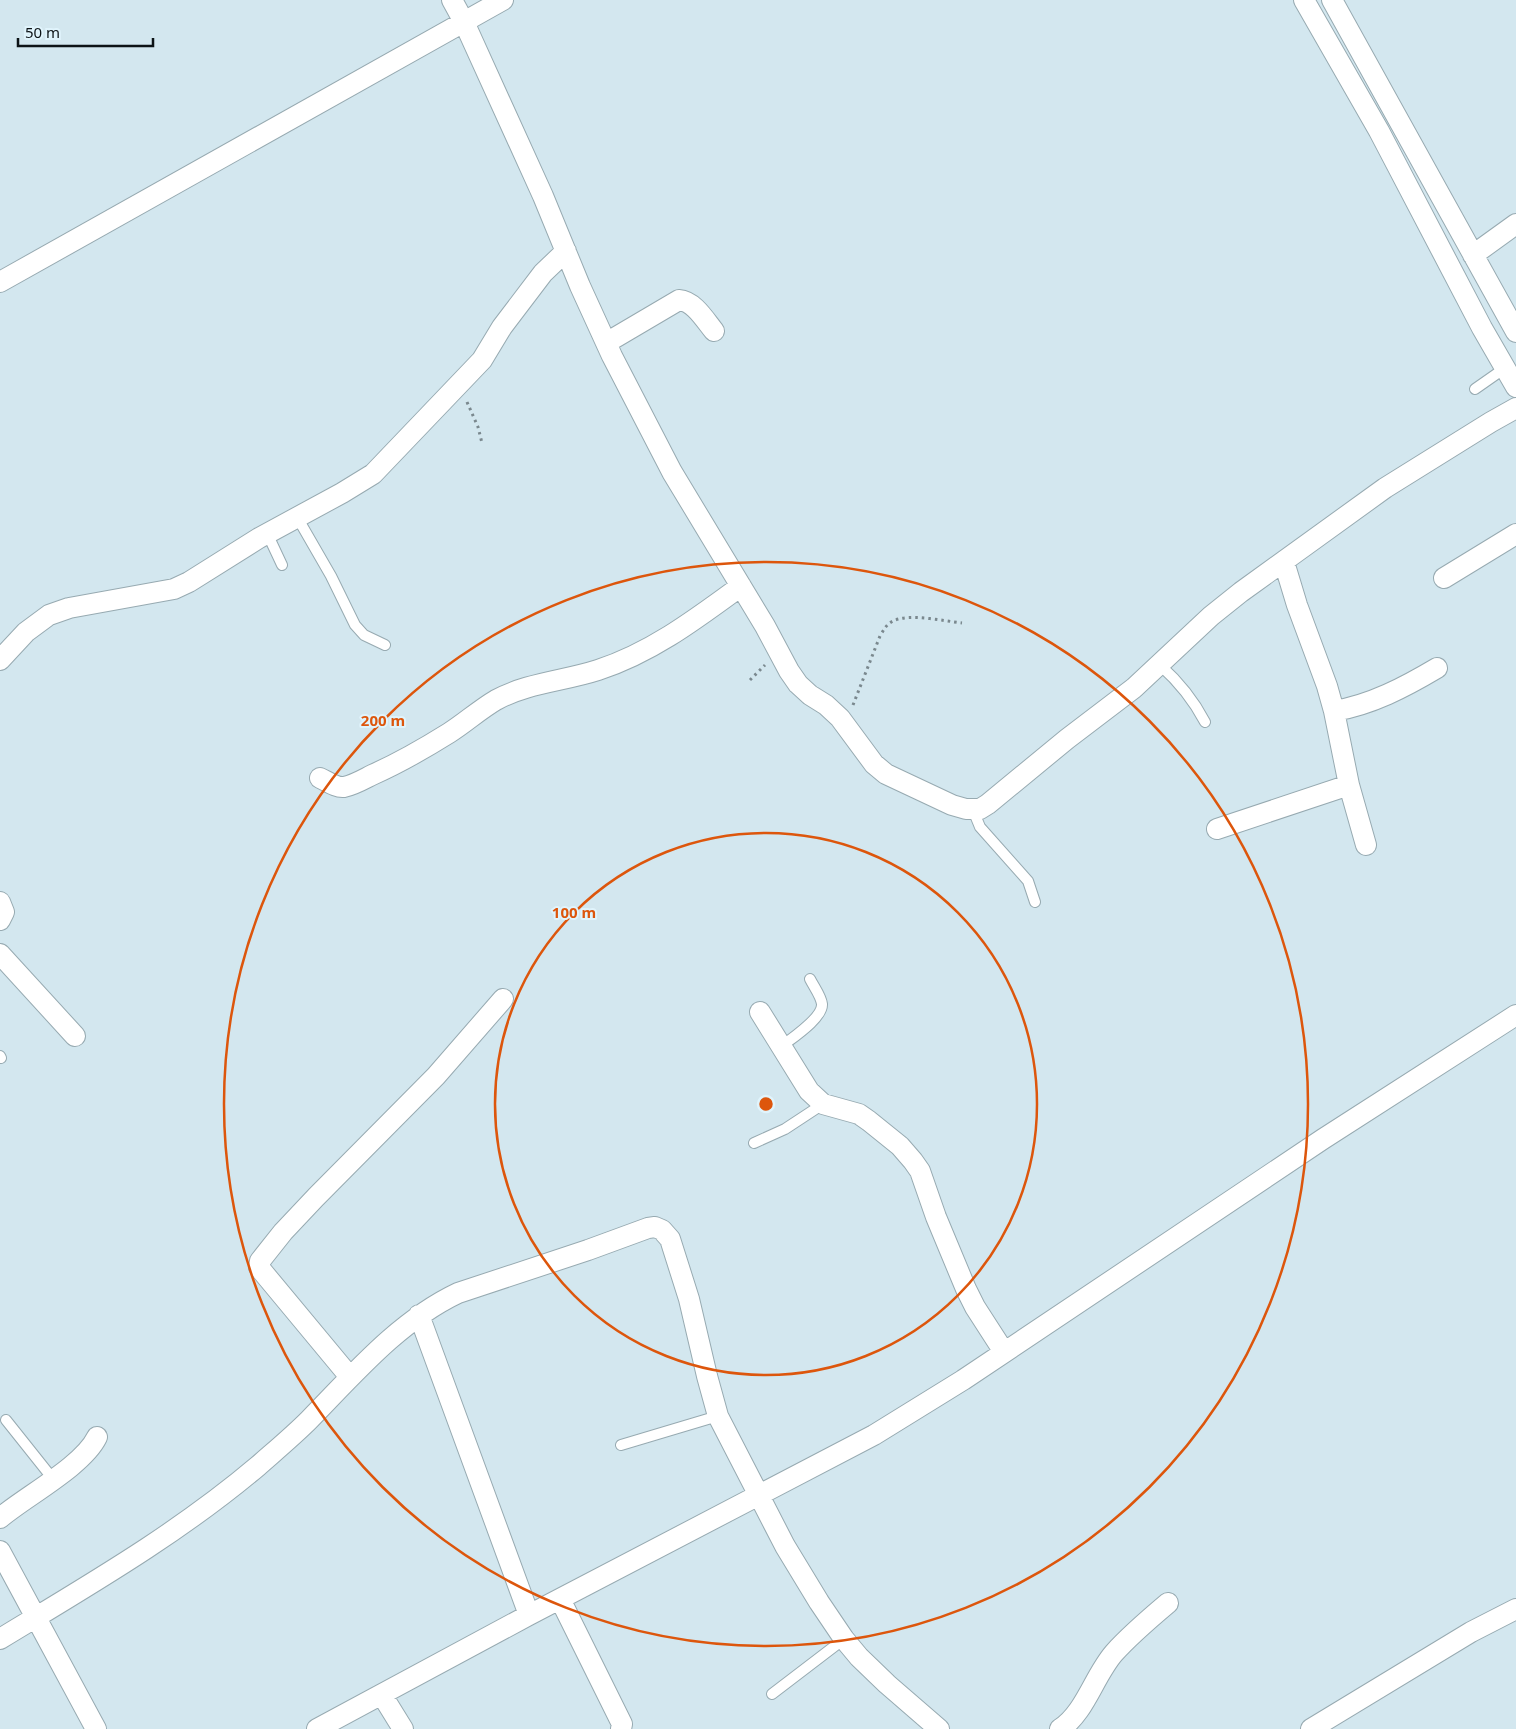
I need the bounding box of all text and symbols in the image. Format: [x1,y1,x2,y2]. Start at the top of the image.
scale bar [18,15,152,47]
text: 50 m [25,22,60,42]
text: 200 m [361,710,405,730]
text: 100 m [552,902,596,922]
centre of rings [757,1095,775,1113]

